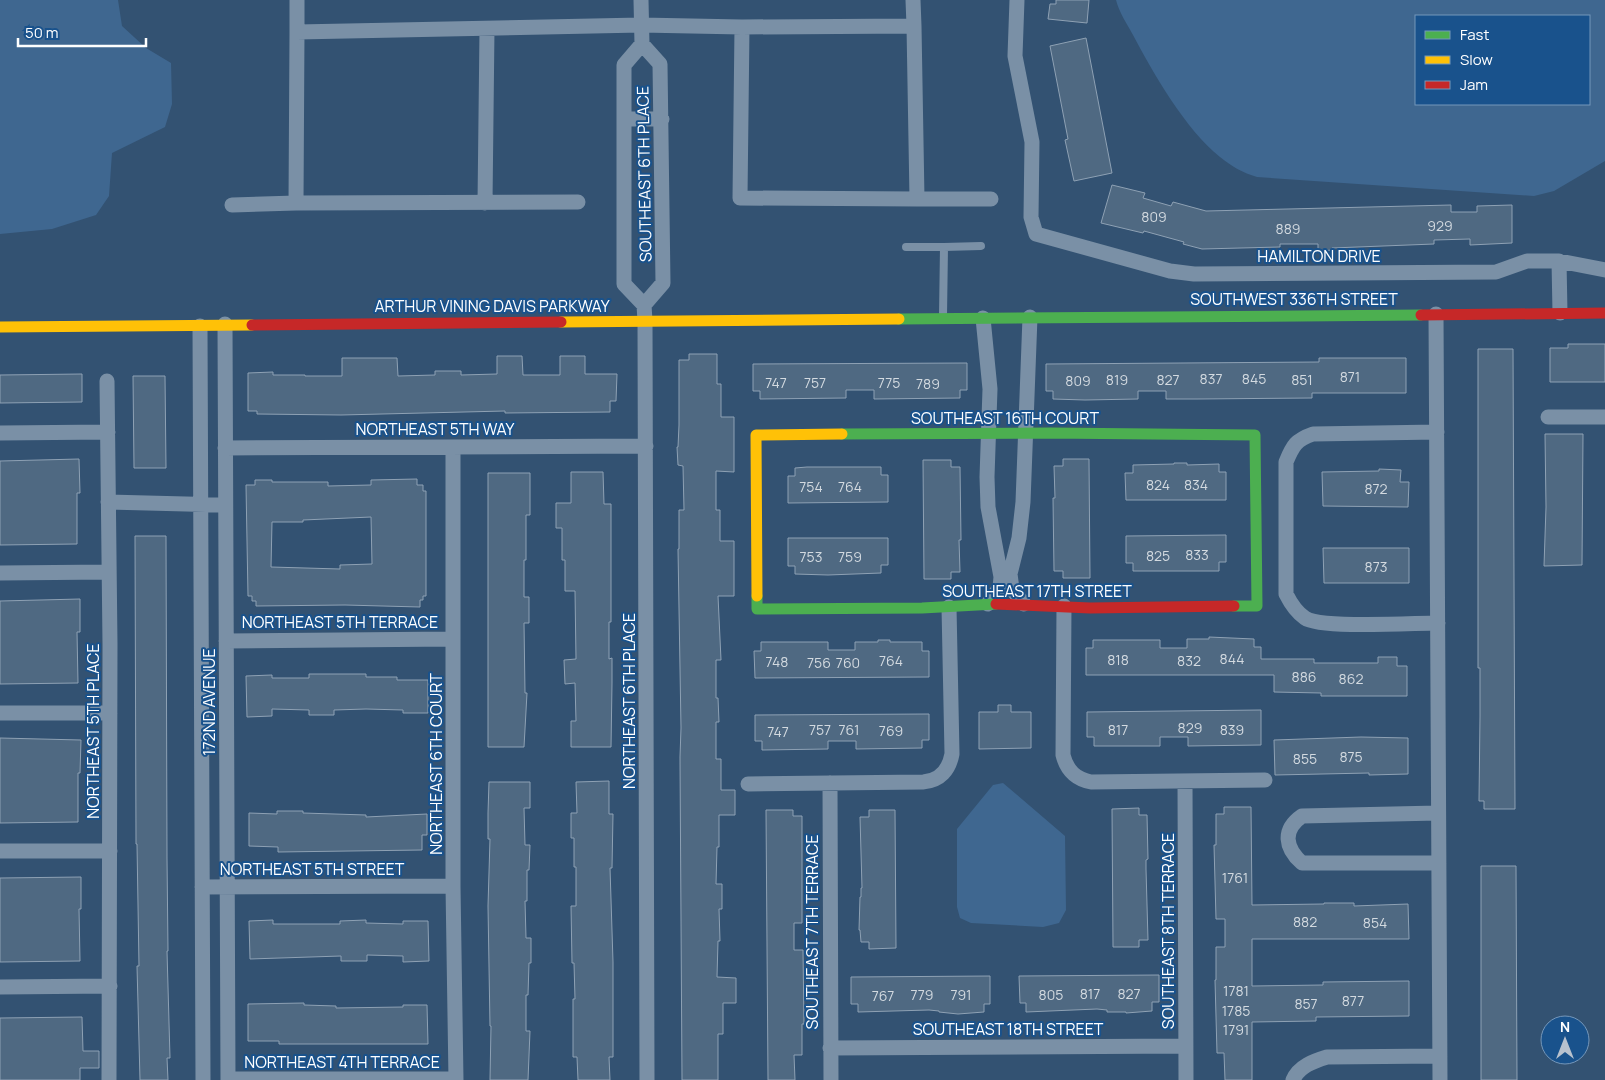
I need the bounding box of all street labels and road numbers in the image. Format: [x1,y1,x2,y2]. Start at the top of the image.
street label: SOUTHEAST 6TH PLACE [631,86,657,262]
street label: HAMILTON DRIVE [1257,245,1381,267]
street label: SOUTHWEST 336TH STREET [1190,288,1398,310]
street label: ARTHUR VINING DAVIS PARKWAY [374,295,610,317]
street label: SOUTHEAST 16TH COURT [911,407,1099,429]
street label: NORTHEAST 5TH WAY [355,418,515,440]
street label: SOUTHEAST 17TH STREET [942,580,1132,602]
street label: NORTHEAST 5TH TERRACE [242,611,438,633]
street label: NORTHEAST 6TH PLACE [618,613,640,789]
street label: NORTHEAST 5TH PLACE [82,643,104,819]
street label: 172ND AVENUE [198,648,220,756]
street label: NORTHEAST 6TH COURT [425,673,447,855]
street label: SOUTHEAST 8TH TERRACE [1157,833,1179,1029]
street label: SOUTHEAST 7TH TERRACE [801,834,823,1030]
street label: NORTHEAST 5TH STREET [220,858,405,880]
street label: SOUTHEAST 18TH STREET [913,1018,1104,1040]
street label: NORTHEAST 4TH TERRACE [244,1051,440,1073]

